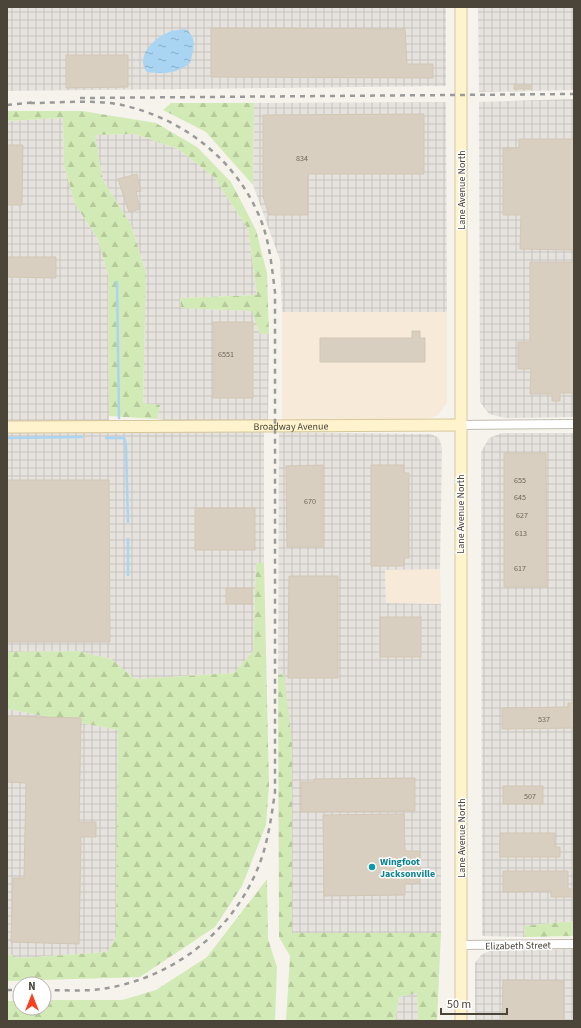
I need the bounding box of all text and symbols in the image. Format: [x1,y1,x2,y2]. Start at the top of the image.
street label: Lane Avenue North [455,150,469,230]
house number: 834 [296,153,308,164]
house number: 6551 [218,349,234,360]
street label: Broadway Avenue [254,420,328,434]
street label: Lane Avenue North [454,474,468,554]
house number: 655 [514,475,526,486]
house number: 645 [514,492,526,503]
house number: 670 [304,496,316,507]
house number: 627 [516,510,528,521]
house number: 613 [515,528,527,539]
house number: 617 [514,563,526,574]
house number: 537 [538,714,550,725]
house number: 507 [524,791,536,802]
street label: Lane Avenue North [455,798,469,878]
place label: Wingfoot Jacksonville [380,855,435,881]
marker: Wingfoot Jacksonville [367,862,377,872]
street label: Elizabeth Street [485,938,552,954]
north arrow [12,976,52,1016]
text: N [28,979,36,994]
scale bar [441,990,507,1016]
text: 50 m [447,996,471,1013]

